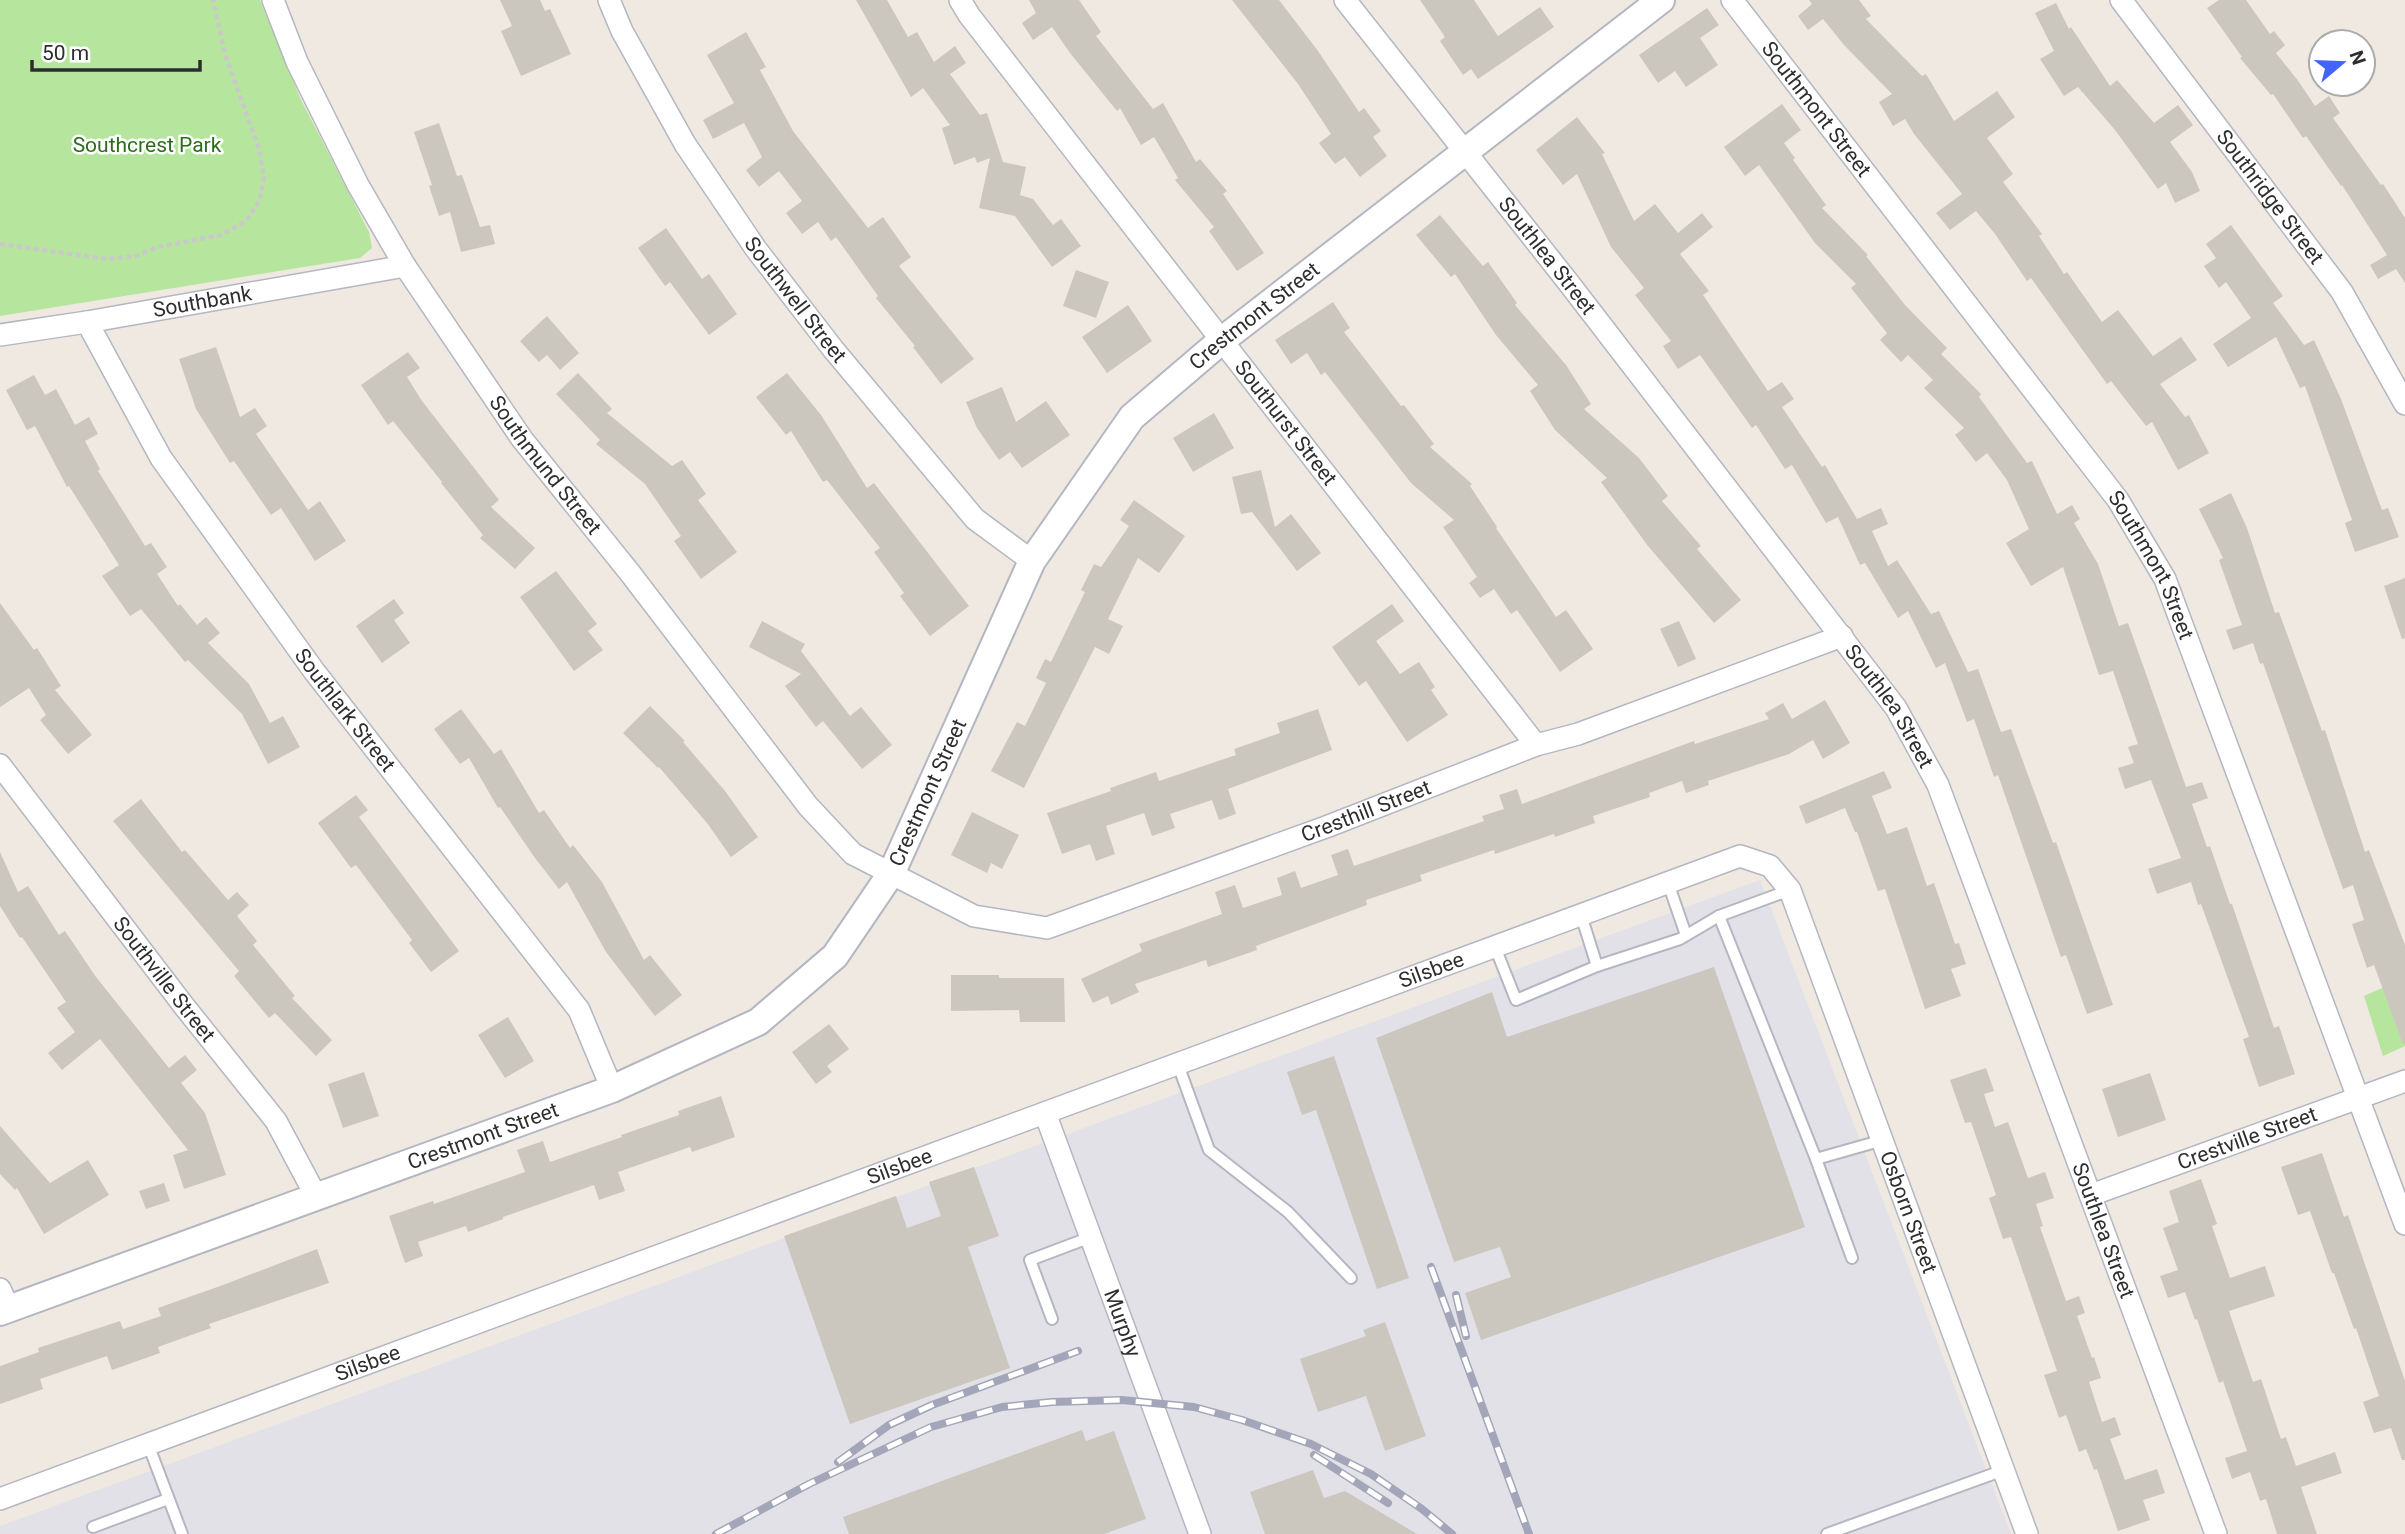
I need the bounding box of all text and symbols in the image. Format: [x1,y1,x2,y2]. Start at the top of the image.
scale bar [32,28,200,72]
north arrow [2307,28,2377,98]
street label: Southmont Street [1757,37,1876,182]
text: 50 m [42,41,89,65]
text: N [2345,48,2371,68]
street label: Southridge Street [2212,125,2329,269]
park label: Southcrest Park [73,133,222,157]
street label: Southlea Street [1494,192,1601,319]
street label: Southwell Street [739,232,851,368]
street label: Crestmont Street [1184,257,1324,375]
street label: Southbank [151,281,254,322]
street label: Southurst Street [1230,356,1342,490]
street label: Southmund Street [484,391,606,539]
street label: Southmont Street [2103,486,2198,643]
street label: Southlea Street [1840,640,1938,772]
street label: Southlark Street [290,644,400,777]
street label: Crestmont Street [884,715,971,870]
street label: Cresthill Street [1298,775,1434,847]
street label: Southville Street [108,912,220,1047]
street label: Silsbee [1396,947,1467,993]
street label: Crestmont Street [404,1097,562,1175]
street label: Crestville Street [2174,1102,2320,1175]
street label: Silsbee [864,1144,935,1190]
street label: Osborn Street [1875,1148,1942,1277]
street label: Southlea Street [2067,1159,2139,1302]
street label: Murphy [1099,1286,1146,1360]
street label: Silsbee [332,1340,404,1386]

